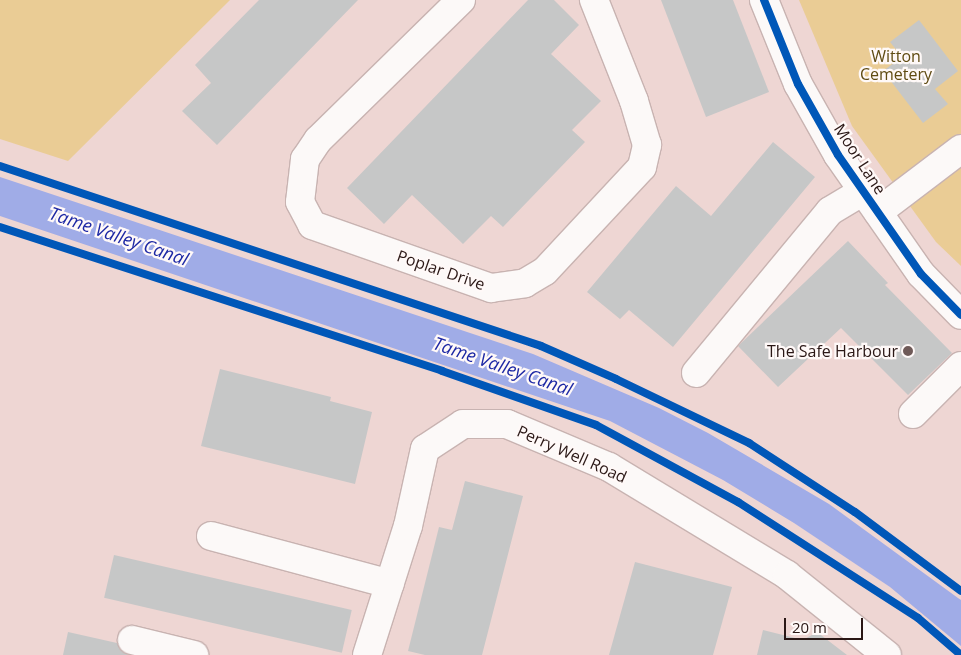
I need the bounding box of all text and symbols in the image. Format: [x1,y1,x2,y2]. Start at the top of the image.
park label: Witton Cemetery [860,46,932,84]
street label: Moor Lane [830,120,890,198]
water label: Tame Valley Canal [47,202,191,270]
street label: Poplar Drive [394,246,488,294]
water label: Tame Valley Canal [431,332,575,400]
place label: The Safe Harbour [767,341,898,361]
marker: The Safe Harbour [902,345,914,357]
street label: Perry Well Road [514,421,630,487]
scale bar [786,608,865,640]
text: 20 m [792,617,827,637]

